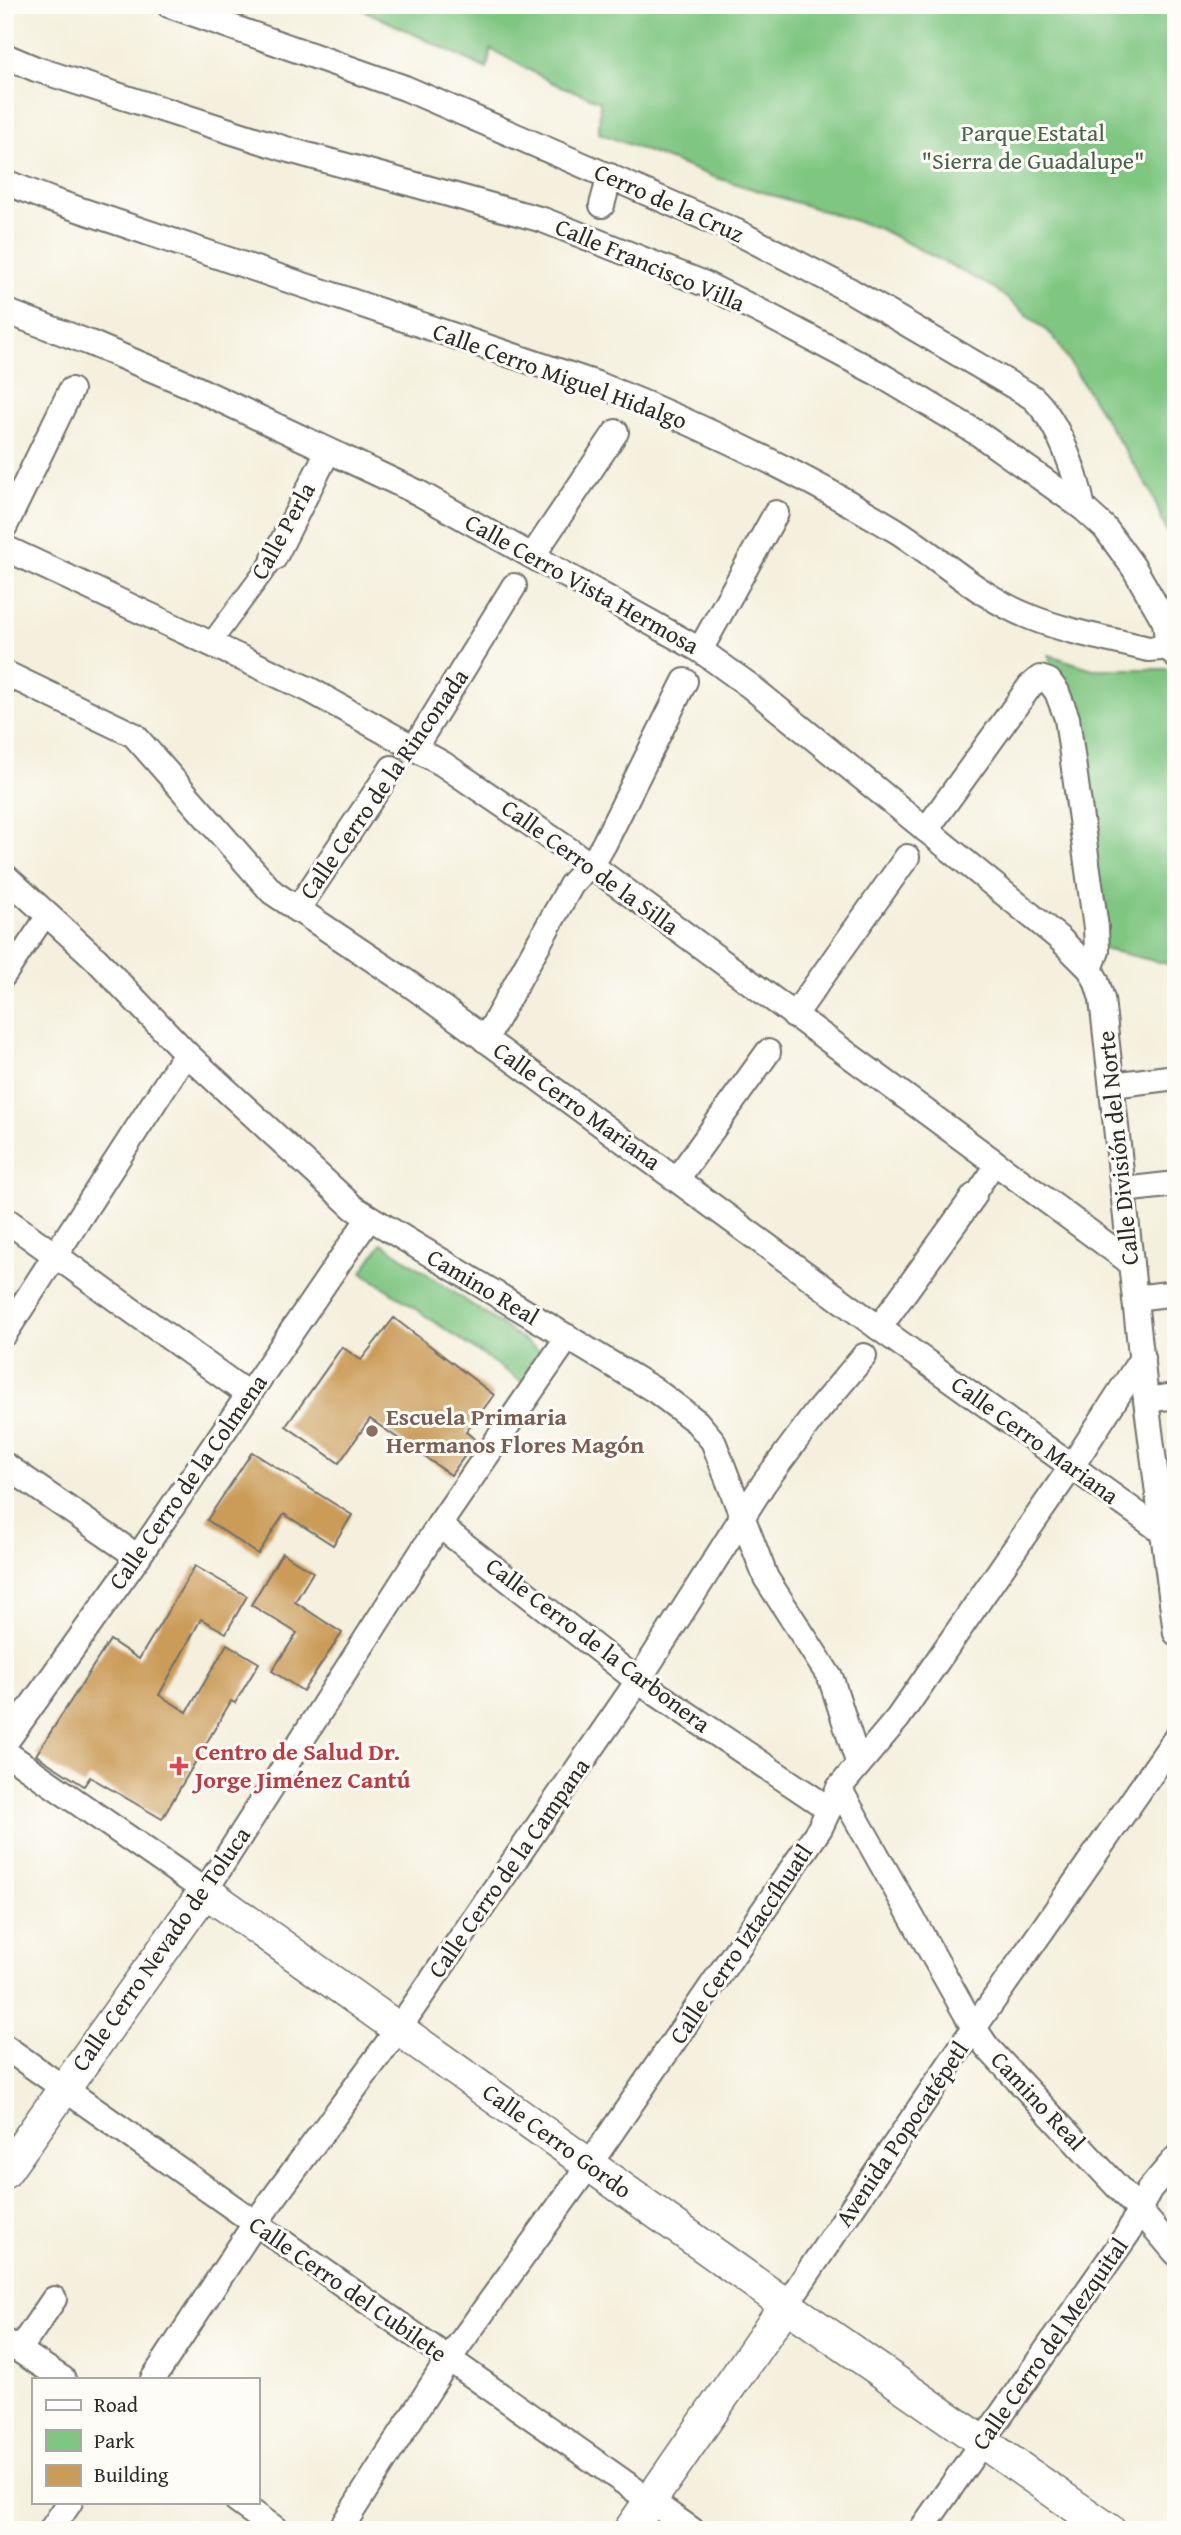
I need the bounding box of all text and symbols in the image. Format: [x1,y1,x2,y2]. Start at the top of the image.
park label: Parque Estatal "Sierra de Guadalupe" [922,115,1144,178]
street label: Cerro de la Cruz [589,154,750,251]
street label: Calle Francisco Villa [550,209,751,321]
street label: Calle Cerro Miguel Hidalgo [428,313,692,438]
street label: Calle Perla [241,475,324,586]
street label: Calle Cerro Vista Hermosa [459,505,706,663]
street label: Calle Cerro de la Rinconada [291,661,477,906]
street label: Calle Cerro de la Silla [494,790,687,943]
street label: Calle División del Norte [1088,1029,1147,1267]
street label: Calle Cerro Mariana [486,1033,669,1179]
street label: Camino Real [421,1239,546,1334]
street label: Calle Cerro de la Colmena [100,1366,276,1597]
street label: Calle Cerro Mariana [944,1367,1127,1513]
place label: Escuela Primaria Hermanos Flores Magón [386,1399,644,1462]
marker: Escuela Primaria Hermanos Flores Magón [364,1423,380,1439]
street label: Calle Cerro de la Carbonera [479,1548,718,1741]
place label: Centro de Salud Dr. Jorge Jiménez Cantú [191,1734,411,1797]
street label: Calle Cerro de la Campana [419,1750,598,1985]
marker: Centro de Salud Dr. Jorge Jiménez Cantú [169,1756,189,1776]
street label: Calle Cerro Nevado de Toluca [63,1819,259,2078]
street label: Calle Cerro Iztaccíhuatl [661,1837,821,2051]
street label: Avenida Popocatépetl [826,2034,977,2234]
street label: Camino Real [983,2043,1094,2158]
street label: Calle Cerro Gordo [476,2074,639,2207]
street label: Calle Cerro del Cubilete [242,2207,454,2370]
street label: Calle Cerro del Mezquital [963,2230,1136,2457]
legend [32,2378,259,2504]
text: Road [94,2389,139,2420]
text: Park [94,2425,135,2456]
text: Building [94,2459,169,2490]

